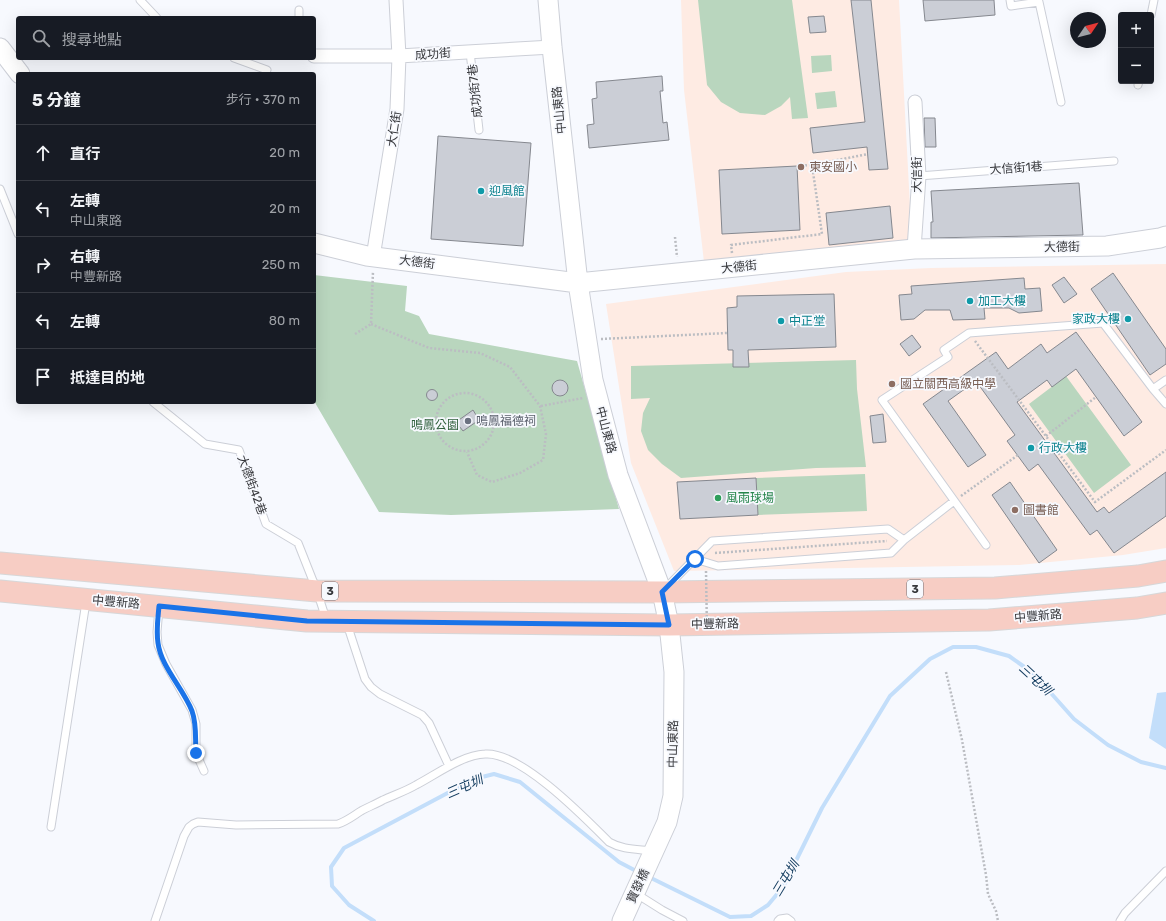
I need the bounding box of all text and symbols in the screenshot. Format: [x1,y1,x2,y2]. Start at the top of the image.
north arrow [1070,12,1106,48]
map controls [1118,12,1154,84]
button: + [1118,12,1154,48]
search box [16,16,316,60]
icon: search [30,27,52,49]
text: 搜尋地點 [62,31,122,49]
street label: 成功街 [415,46,451,62]
button: − [1118,48,1154,84]
street label: 成功街7巷 [465,63,485,119]
street label: 中山東路 [550,85,568,135]
text: 5 分鐘 [32,90,81,110]
text: 步行 · 370 m [226,92,300,107]
street label: 大仁街 [384,110,404,148]
icon: ahead [32,142,54,164]
text: 直行 [70,145,100,163]
text: 20 m [269,145,300,160]
street label: 大信街 [910,157,924,193]
street label: 大信街1巷 [989,159,1043,177]
place label: 東安國小 [809,160,857,174]
marker: 東安國小 [796,162,806,172]
place label: 迎風館 [489,184,525,198]
marker: 迎風館 [476,186,486,196]
text: 左轉 [70,192,100,210]
icon: left [32,198,54,220]
text: 20 m [269,201,300,216]
text: 中山東路 [70,213,122,228]
street label: 大德街 [1044,240,1080,254]
text: 右轉 [70,248,100,266]
street label: 大德街 [398,253,436,271]
icon: right [32,254,54,276]
text: 250 m [262,257,300,272]
street label: 大德街 [720,258,758,276]
text: 中豐新路 [70,269,122,284]
place label: 加工大樓 [978,294,1026,308]
marker: 加工大樓 [965,296,975,306]
icon: left [32,310,54,332]
place label: 家政大樓 [1072,312,1120,326]
text: 左轉 [70,313,100,331]
text: 80 m [269,313,300,328]
place label: 中正堂 [789,314,825,328]
marker: 家政大樓 [1123,314,1133,324]
marker: 中正堂 [776,316,786,326]
icon: arrive [32,366,54,388]
text: 抵達目的地 [70,369,145,387]
place label: 國立關西高級中學 [900,377,996,391]
marker: 國立關西高級中學 [887,379,897,389]
street label: 中山東路 [593,405,619,455]
place label: 鳴鳳福德祠 [476,414,536,428]
marker: 鳴鳳福德祠 [463,416,473,426]
park label: 鳴鳳公園 [411,418,459,432]
place label: 行政大樓 [1039,441,1087,455]
marker: 行政大樓 [1026,443,1036,453]
street label: 大德街42巷 [235,453,269,517]
place label: 風雨球場 [726,491,774,505]
marker: 風雨球場 [713,493,723,503]
place label: 圖書館 [1023,503,1059,517]
marker: 圖書館 [1010,505,1020,515]
route start [686,550,704,568]
road number: 3 [907,580,923,598]
road number: 3 [322,582,338,600]
street label: 中豐新路 [91,593,141,611]
street label: 中豐新路 [1013,607,1063,625]
street label: 中豐新路 [691,617,739,631]
water label: 三屯圳 [1016,661,1056,700]
street label: 中山東路 [666,720,680,768]
route end [187,744,205,762]
water label: 三屯圳 [443,771,487,801]
water label: 三屯圳 [769,856,803,899]
street label: 寶發橋 [624,867,652,905]

